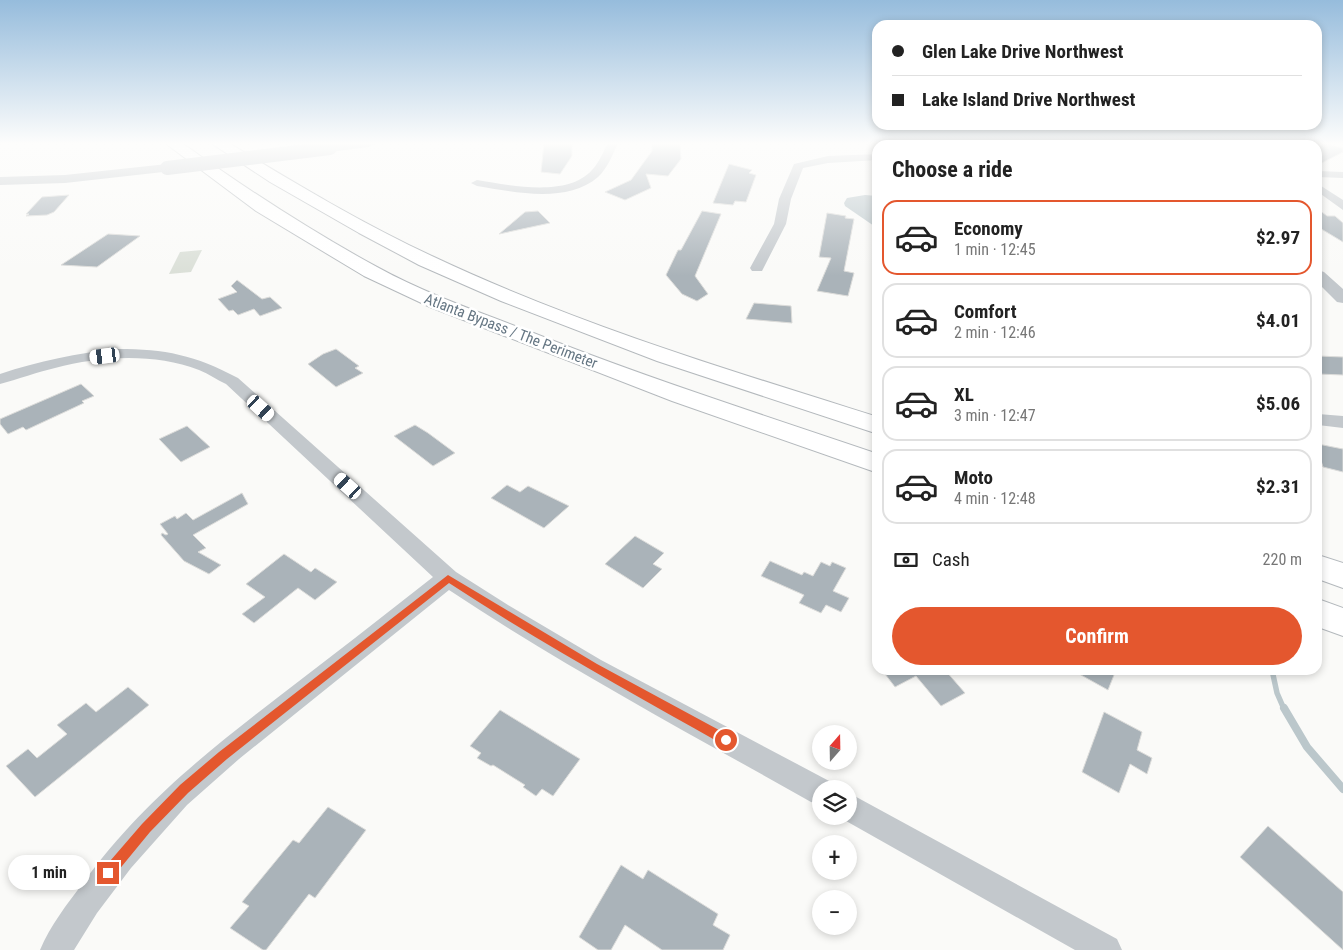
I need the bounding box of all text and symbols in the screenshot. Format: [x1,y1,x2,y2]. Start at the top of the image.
text: Glen Lake Drive Northwest [922,40,1123,63]
text: Lake Island Drive Northwest [922,88,1135,111]
text: Choose a ride [892,157,1013,182]
icon: car [894,215,939,260]
text: Economy [954,217,1023,240]
text: $2.97 [1256,226,1300,249]
text: 1 min · 12:45 [954,240,1036,259]
street label: Atlanta Bypass / The Perimeter [422,290,600,373]
icon: car [894,298,939,343]
text: Comfort [954,300,1017,323]
text: $4.01 [1256,309,1300,332]
text: 2 min · 12:46 [954,323,1036,342]
car [89,347,120,365]
icon: car [894,381,939,426]
text: XL [954,383,974,406]
car [244,392,277,424]
text: $5.06 [1256,392,1300,415]
text: 3 min · 12:47 [954,406,1036,425]
icon: car [894,464,939,509]
text: Moto [954,466,993,489]
car [331,470,364,502]
text: $2.31 [1256,475,1300,498]
text: 4 min · 12:48 [954,489,1036,508]
icon: cash [892,546,920,574]
text: Cash [932,548,970,571]
text: 220 m [1263,550,1302,569]
button: Confirm [892,607,1302,665]
north arrow [812,725,858,770]
map controls [812,725,857,935]
route start [715,729,737,751]
button: layers [812,780,857,825]
button: + [812,835,857,880]
callout: 1 min [8,856,90,890]
route end [97,862,119,884]
text: 1 min [31,863,67,882]
button: − [812,890,857,935]

